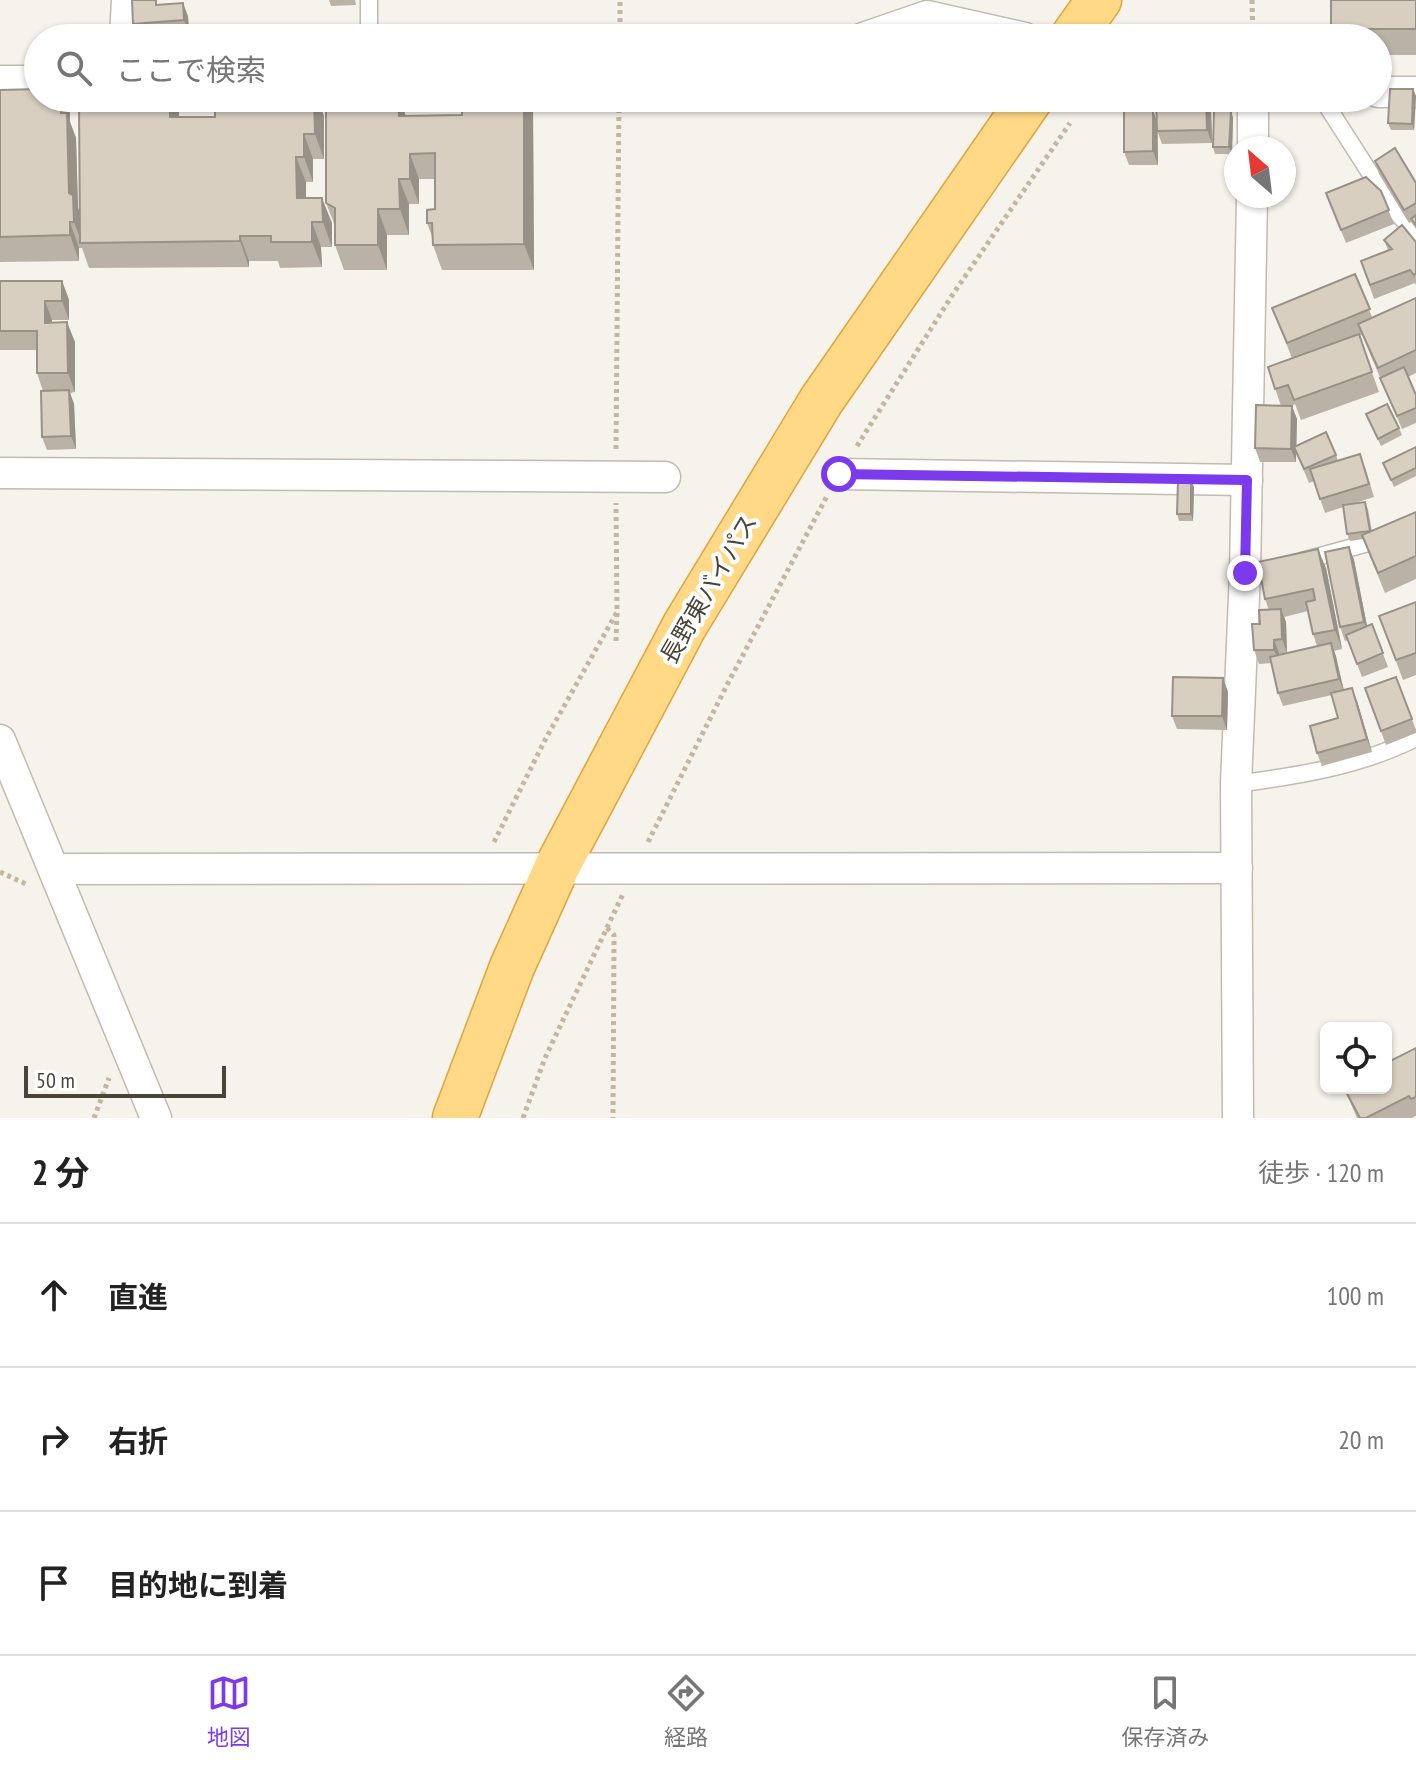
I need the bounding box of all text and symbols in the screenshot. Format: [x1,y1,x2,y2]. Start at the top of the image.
search box [24,24,1392,112]
icon: search [52,46,96,90]
text: ここで検索 [116,50,266,89]
north arrow [1224,136,1296,208]
route start [821,456,857,492]
street label: 長野東バイパス [653,508,764,669]
route end [1227,555,1263,591]
map controls [1320,1022,1392,1094]
button: locate [1320,1022,1392,1094]
scale bar [24,1062,226,1098]
text: 50 m [36,1066,75,1094]
text: 2 分 [32,1150,89,1194]
text: 徒歩 · 120 m [1258,1156,1384,1189]
icon: ahead [32,1273,76,1317]
text: 直進 [108,1277,168,1316]
text: 100 m [1326,1279,1384,1312]
icon: right [32,1417,76,1461]
text: 右折 [108,1421,168,1460]
text: 20 m [1338,1423,1384,1456]
icon: arrive [32,1561,76,1605]
text: 目的地に到着 [108,1565,288,1604]
tab: 地図 [207,1671,251,1751]
tab: 経路 [664,1671,708,1751]
tab: 保存済み [1121,1671,1209,1751]

